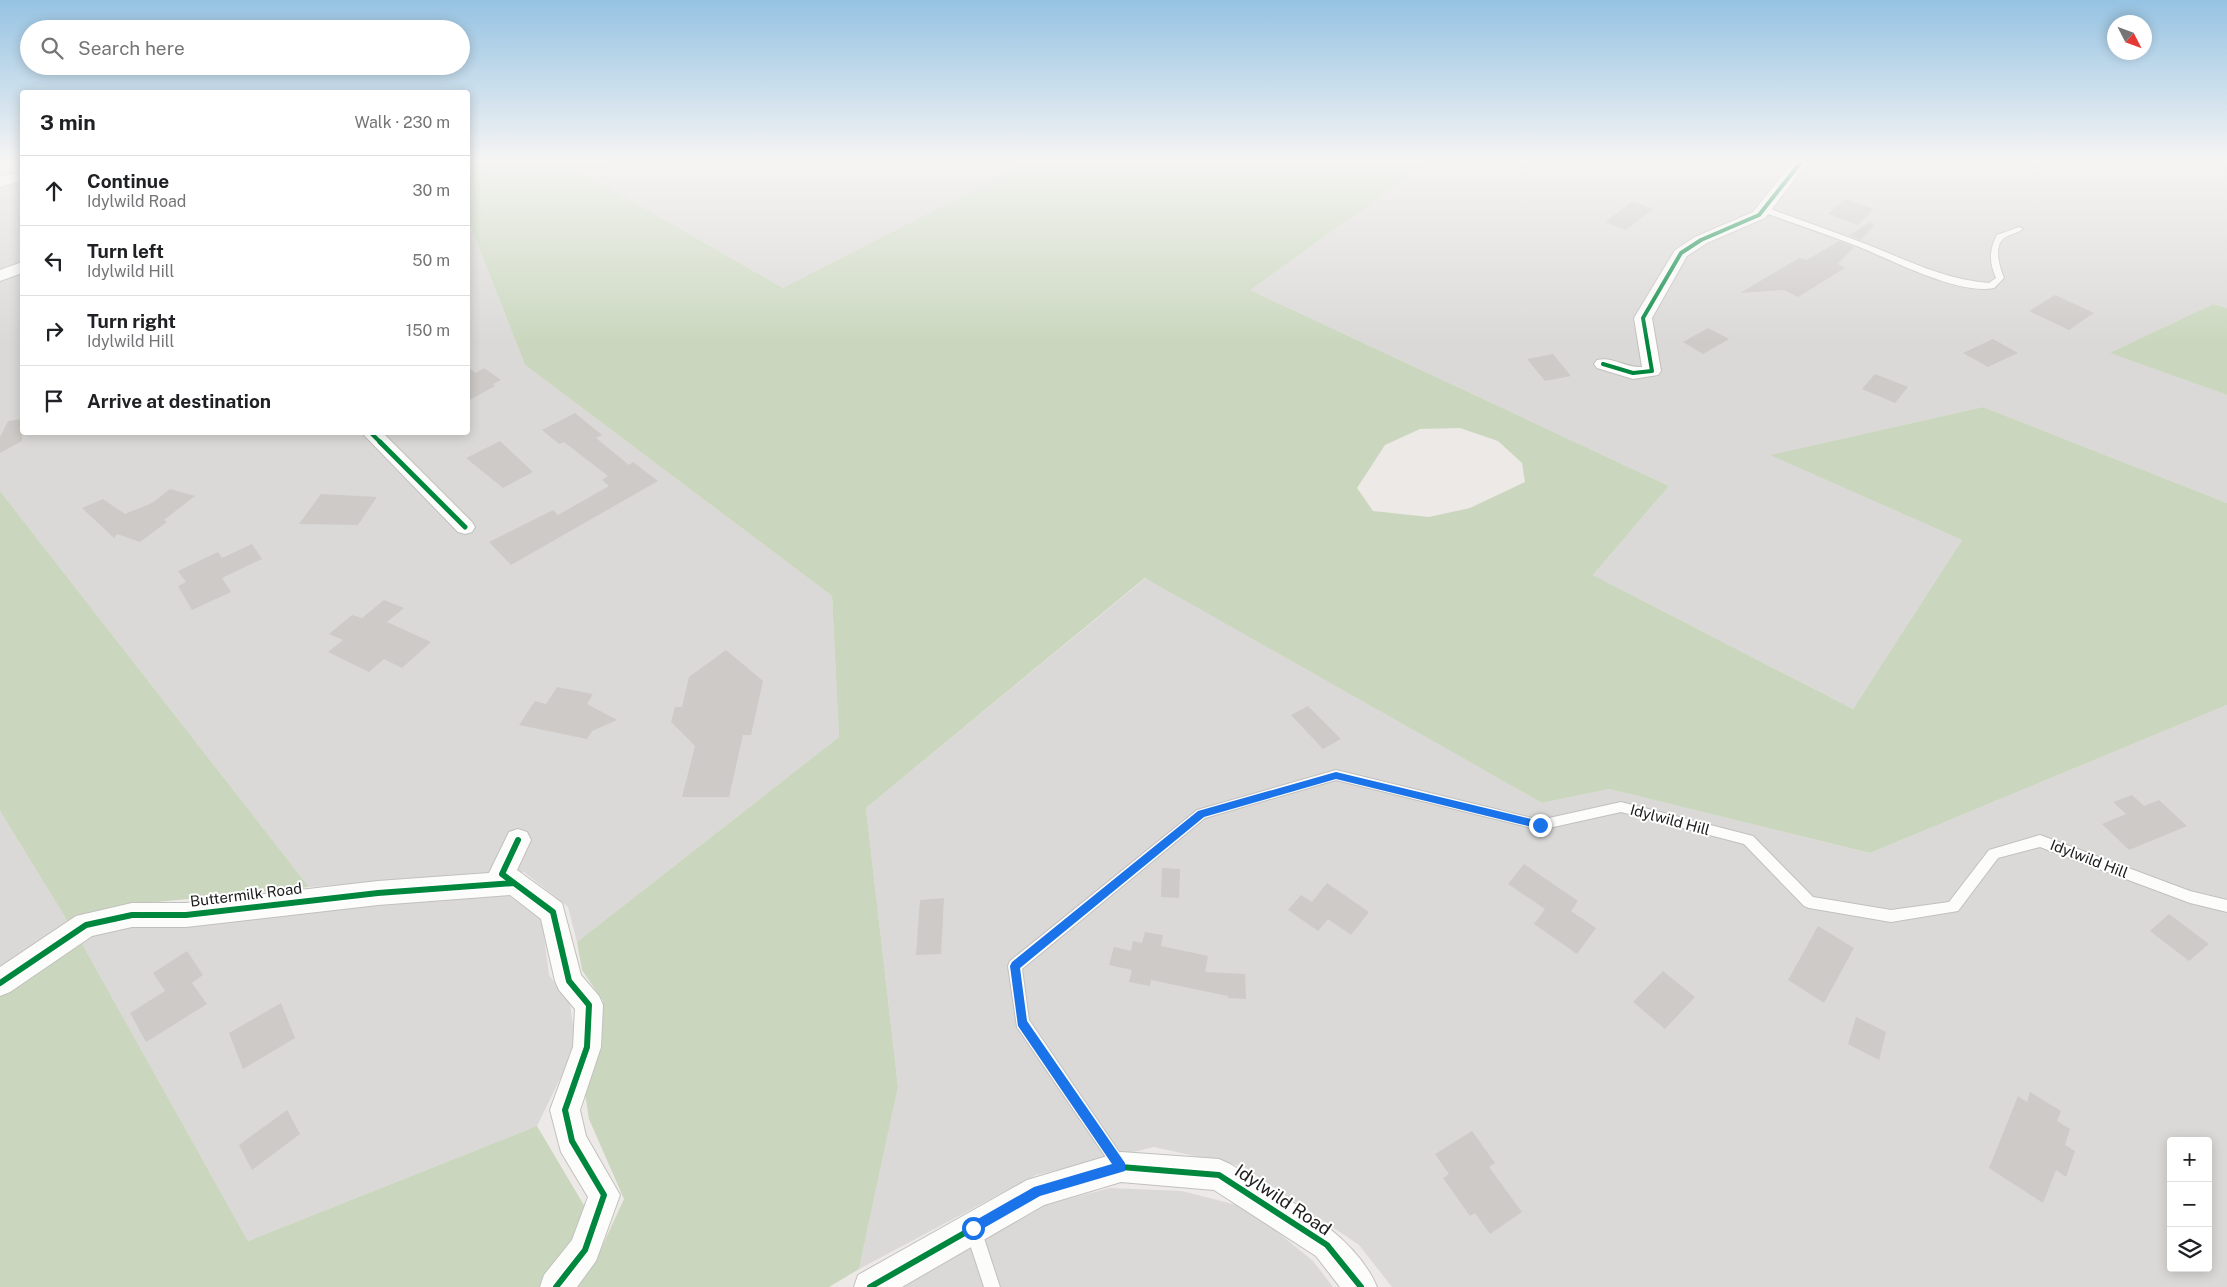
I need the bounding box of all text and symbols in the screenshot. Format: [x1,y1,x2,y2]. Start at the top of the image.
north arrow [2107,15,2152,60]
search box [20,20,470,75]
icon: search [38,34,66,62]
text: Search here [78,37,185,59]
text: 3 min [40,110,96,135]
text: Walk · 230 m [354,113,450,132]
text: Continue [87,170,169,192]
icon: ahead [40,177,68,205]
text: 30 m [413,181,450,200]
text: Idylwild Road [87,192,186,211]
text: Turn left [87,240,164,262]
icon: left [40,247,68,275]
text: 50 m [412,251,450,270]
text: Idylwild Hill [87,262,174,281]
text: Turn right [87,310,176,332]
icon: right [40,317,68,345]
text: 150 m [406,321,450,340]
text: Idylwild Hill [87,332,174,351]
icon: arrive [40,387,68,415]
text: Arrive at destination [87,390,271,412]
street label: Idylwild Hill [1628,801,1712,838]
route end [1529,814,1552,837]
street label: Idylwild Hill [2048,836,2130,881]
street label: Buttermilk Road [189,879,303,910]
map controls [2167,1137,2212,1272]
button: + [2167,1137,2212,1182]
street label: Idylwild Road [1231,1160,1335,1240]
button: − [2167,1182,2212,1227]
route start [962,1217,985,1240]
button: layers [2167,1227,2212,1272]

